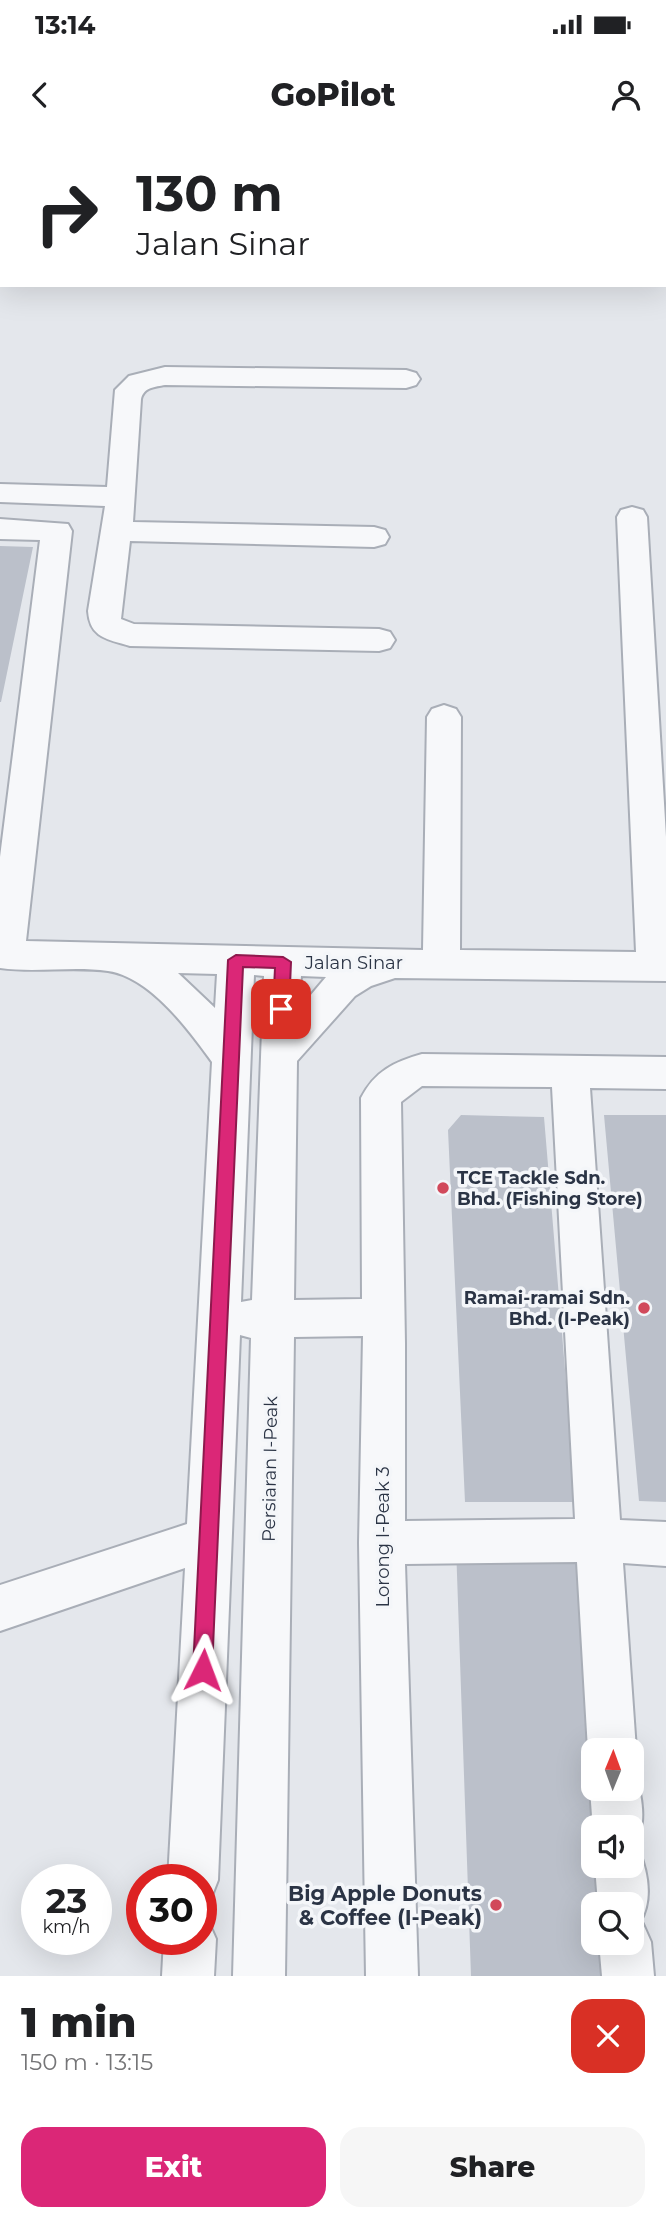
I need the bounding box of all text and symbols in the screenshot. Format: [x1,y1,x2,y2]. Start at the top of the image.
text: 13:14 [35,9,96,41]
text: GoPilot [270,75,396,114]
icon: back [21,76,59,114]
icon: person [607,76,645,114]
text: 130 m [136,164,283,223]
icon: right [21,168,112,259]
text: Jalan Sinar [136,224,310,263]
street label: Jalan Sinar [304,952,403,974]
pin [251,979,311,1039]
icon: arrive [262,990,300,1028]
place label: TCE Tackle Sdn. Bhd. (Fishing Store) [457,1167,643,1210]
marker: TCE Tackle Sdn. Bhd. (Fishing Store) [435,1180,451,1196]
place label: Ramai-ramai Sdn. Bhd. (I-Peak) [464,1287,630,1330]
marker: Ramai-ramai Sdn. Bhd. (I-Peak) [636,1300,652,1316]
street label: Persiaran I-Peak [258,1396,282,1542]
street label: Lorong I-Peak 3 [372,1466,394,1608]
position arrow [166,1633,240,1707]
north arrow [581,1738,644,1801]
map controls [581,1738,644,1955]
button: sound [581,1815,644,1878]
speed limit sign: 30 [126,1864,217,1955]
text: 23 [46,1879,87,1922]
place label: Big Apple Donuts & Coffee (I-Peak) [288,1881,482,1930]
button: search [581,1892,644,1955]
marker: Big Apple Donuts & Coffee (I-Peak) [488,1897,504,1913]
text: km/h [42,1916,91,1938]
text: 1 min [21,1996,137,2048]
button: close [571,1999,645,2073]
text: 150 m · 13:15 [21,2048,153,2076]
button: Exit [21,2127,326,2207]
button: Share [340,2127,645,2207]

